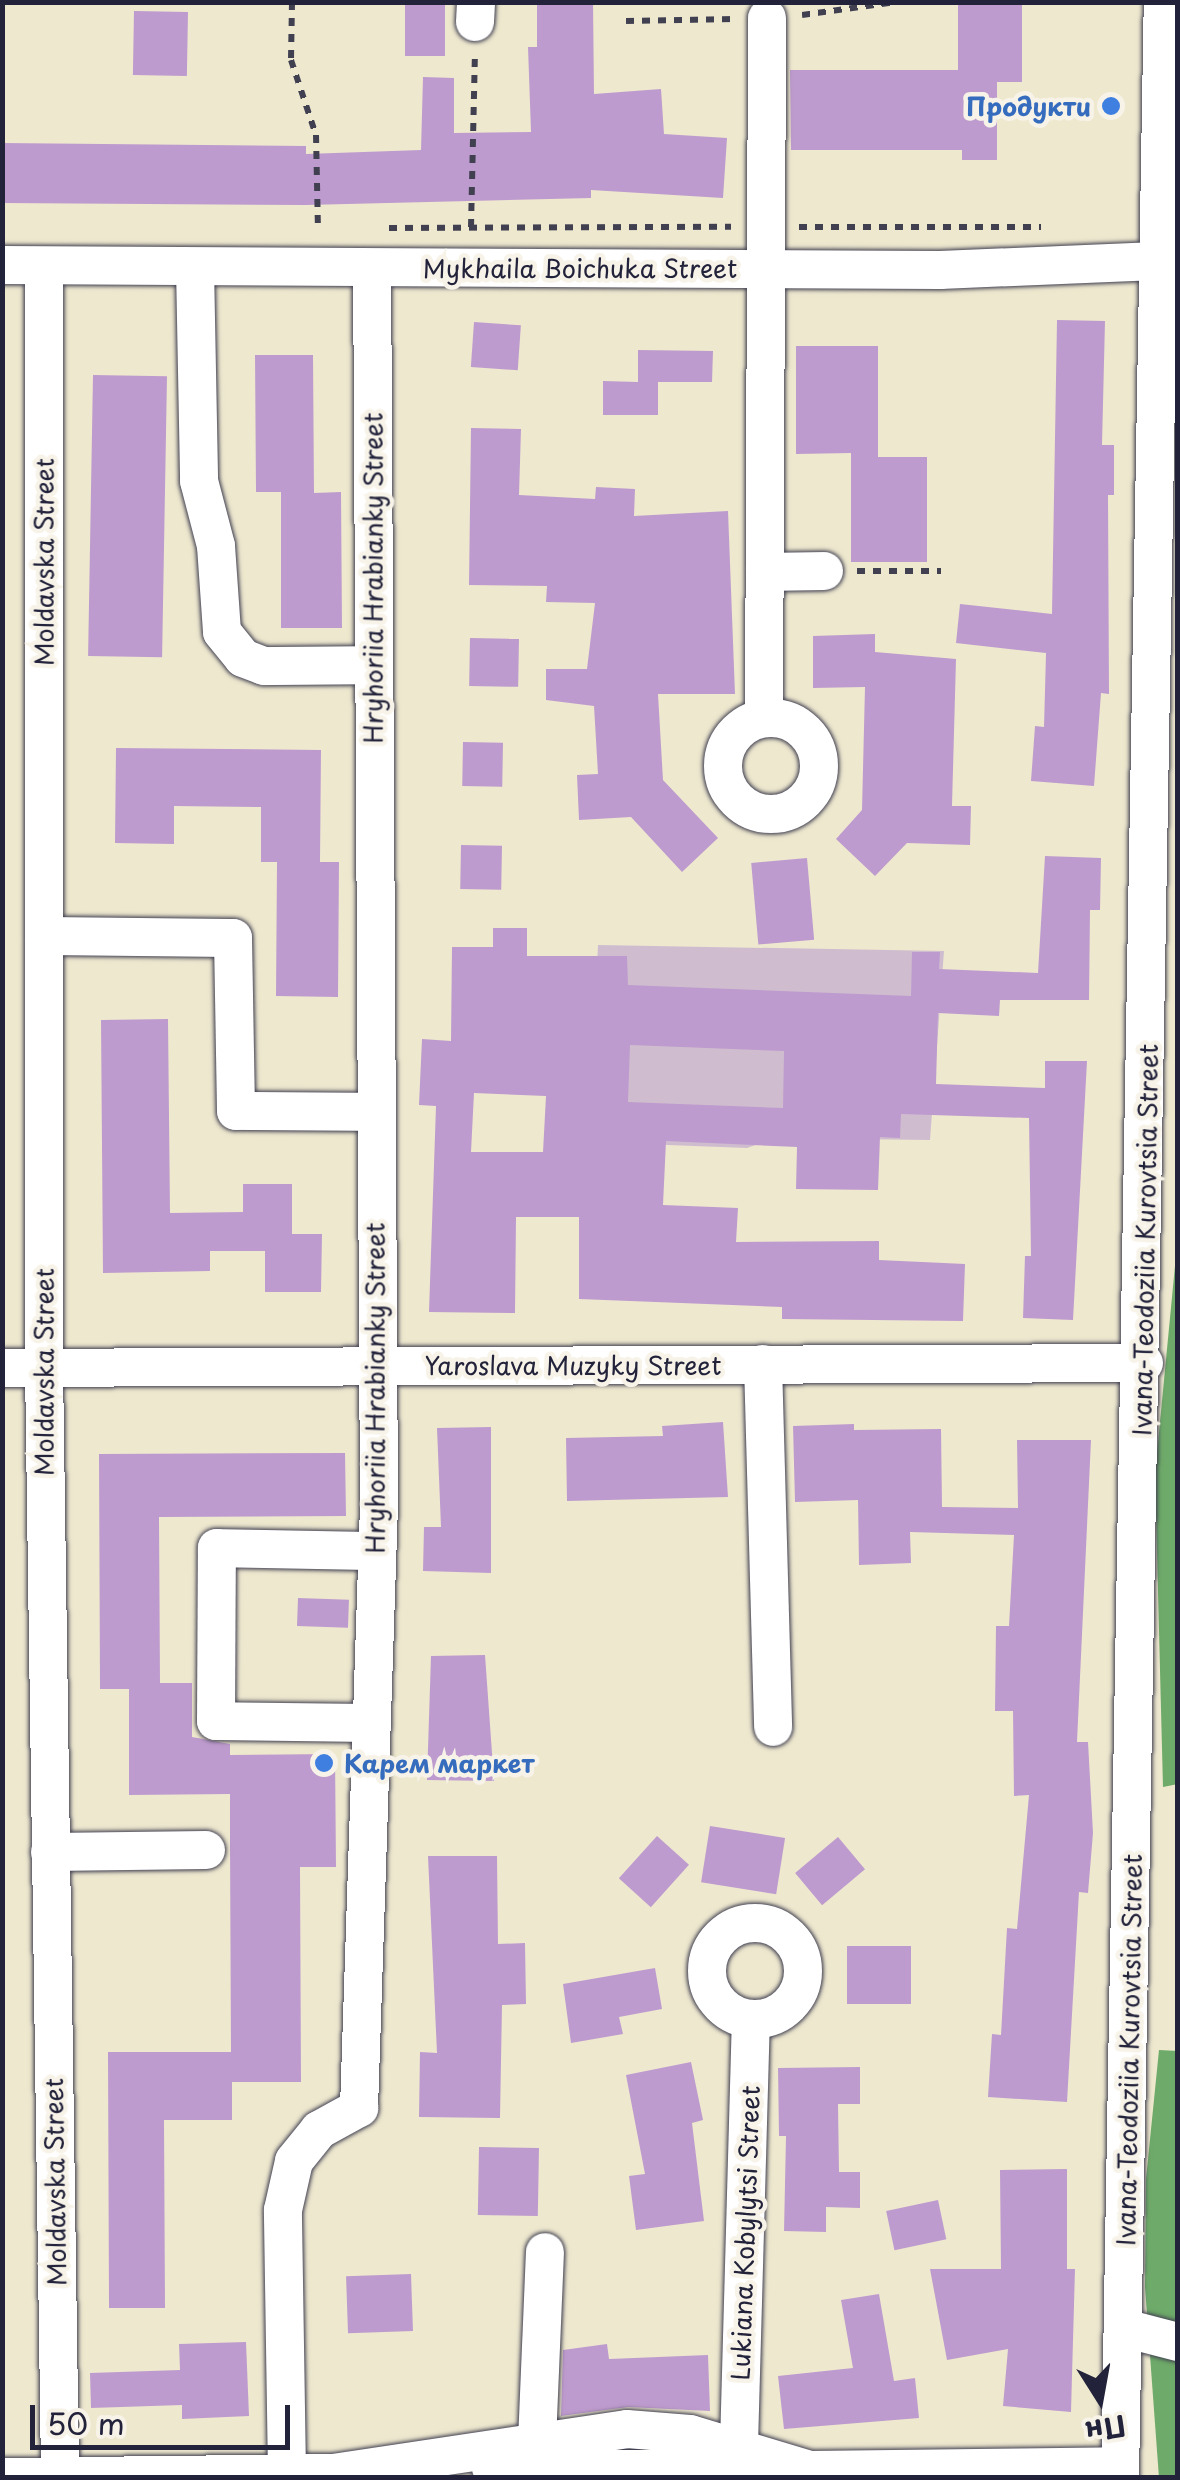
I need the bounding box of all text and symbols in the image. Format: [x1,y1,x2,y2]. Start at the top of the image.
place label: Продукти [966,91,1091,121]
marker: Продукти [1100,95,1122,117]
street label: Mykhaila Boichuka Street [422,253,738,283]
street label: Hryhoriia Hrabianky Street [358,411,388,745]
street label: Moldavska Street [29,457,59,667]
street label: Ivana-Teodoziia Kurovtsia Street [1127,1045,1163,1435]
street label: Hryhoriia Hrabianky Street [360,1221,390,1555]
street label: Moldavska Street [29,1267,59,1477]
street label: Yaroslava Muzyky Street [424,1350,722,1380]
place label: Карем маркет [344,1748,536,1778]
marker: Карем маркет [313,1752,335,1774]
street label: Ivana-Teodoziia Kurovtsia Street [1111,1855,1147,2245]
street label: Moldavska Street [38,2076,72,2288]
street label: Lukiana Kobylytsi Street [725,2085,765,2381]
north arrow [1050,2350,1150,2450]
scale bar [35,2385,295,2447]
text: 50 m [47,2400,125,2445]
text: Пн [1082,2405,1130,2455]

